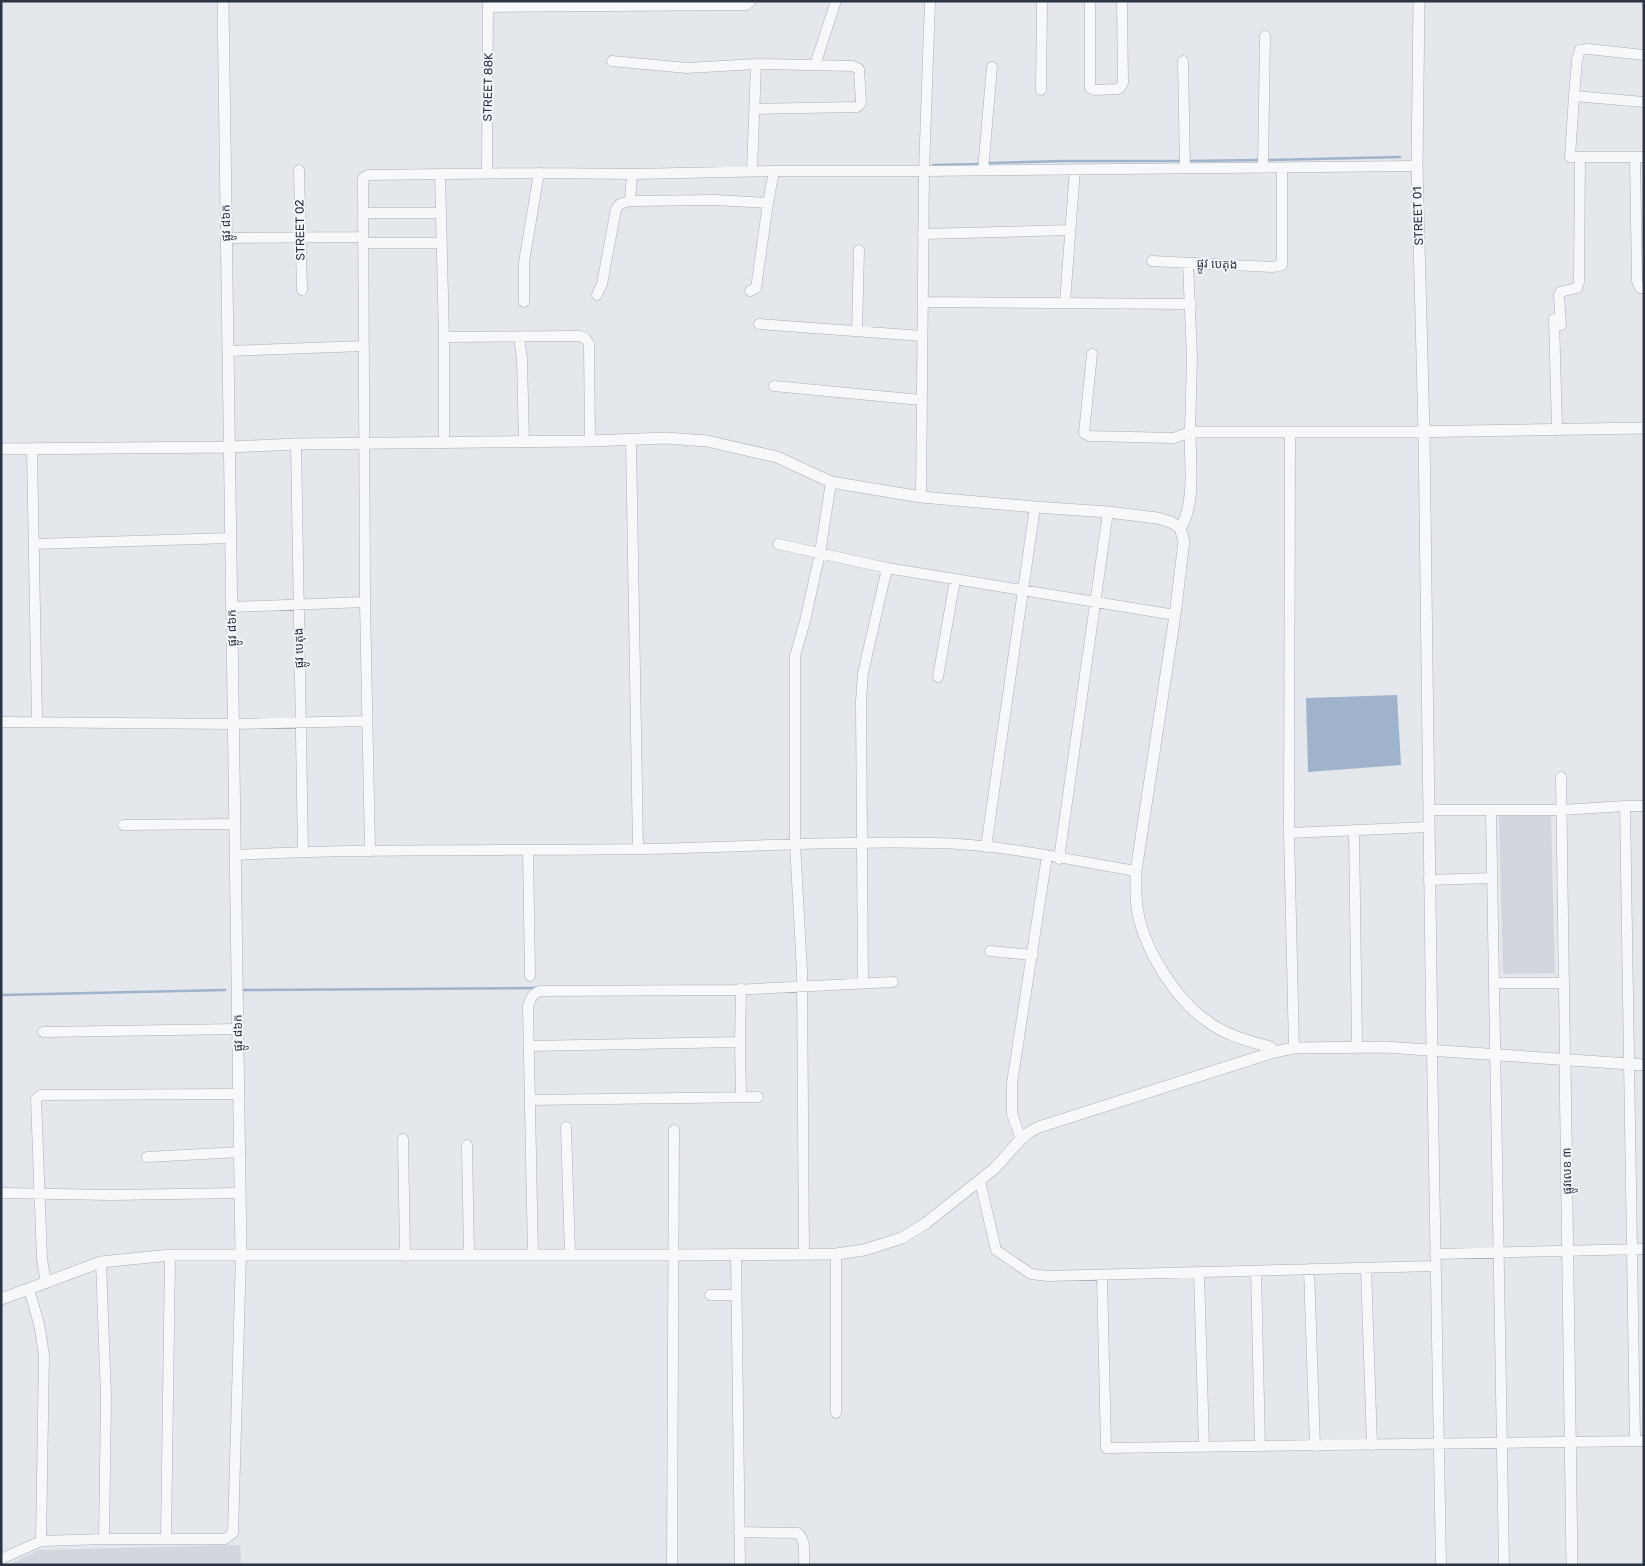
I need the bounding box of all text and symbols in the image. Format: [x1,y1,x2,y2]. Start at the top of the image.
street label: STREET 88K [480,52,496,122]
street label: STREET 01 [1410,186,1426,246]
street label: STREET 02 [292,199,308,261]
street label: ផ្លូវ ៨៦ក [219,204,237,242]
street label: ផ្លូវ បេតុង [1196,256,1238,275]
street label: ផ្លូវ ៨៦ក [225,609,243,647]
street label: ផ្លូវ បេតុង [292,627,310,669]
street label: ផ្លូវ ៨៦ក [231,1014,249,1052]
street label: ផ្លូវលេខ ៣ [1560,1147,1578,1195]

